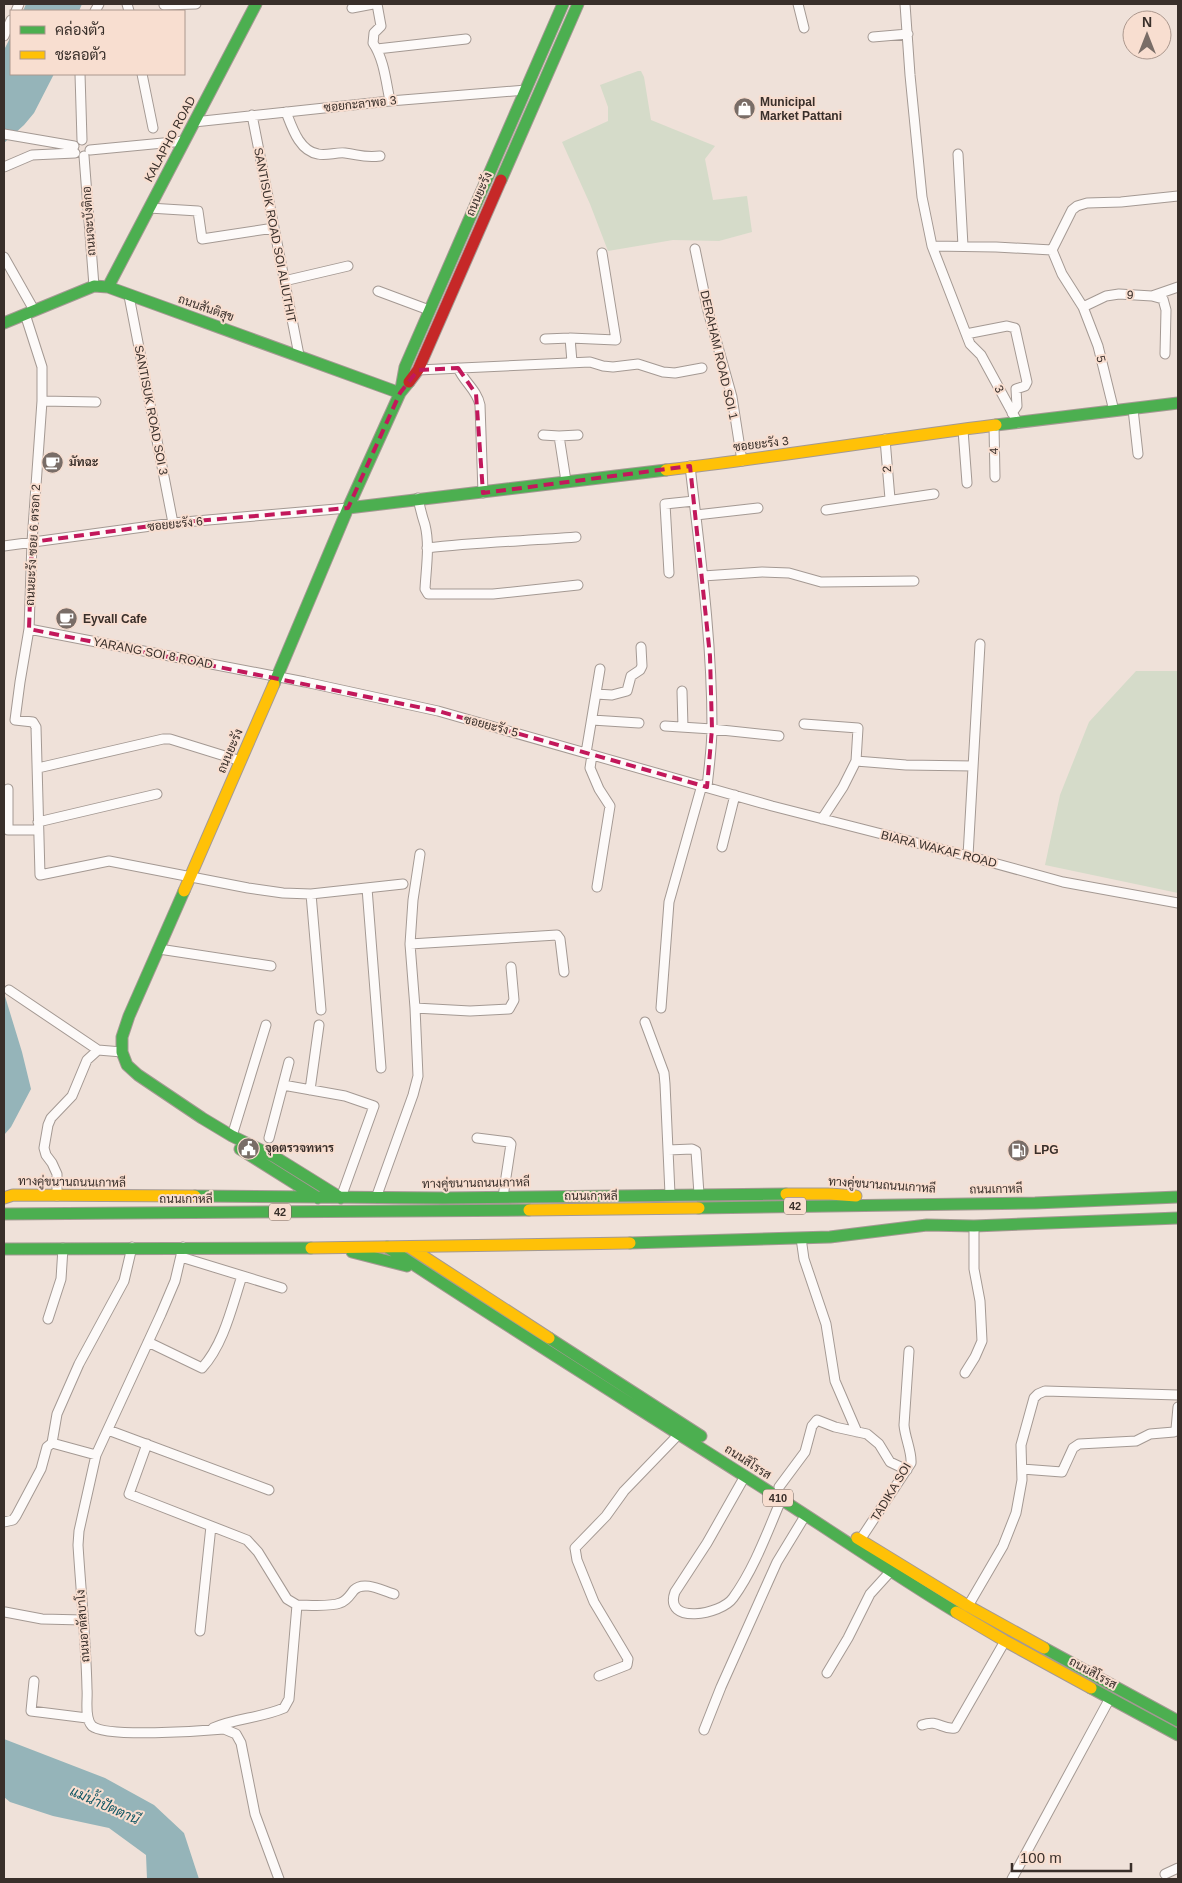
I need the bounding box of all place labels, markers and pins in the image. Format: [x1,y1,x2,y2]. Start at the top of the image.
place label: Municipal Market Pattani [760,95,842,123]
shop icon: Municipal Market Pattani [732,97,756,121]
cafe icon: มัทฉะ [41,450,65,474]
place label: มัทฉะ [69,455,99,469]
cafe icon: Eyvall Cafe [55,607,79,631]
place label: Eyvall Cafe [83,612,147,626]
public building icon: จุดตรวจทหาร [237,1136,261,1160]
fuel station icon: LPG [1006,1138,1030,1162]
place label: จุดตรวจทหาร [265,1141,334,1156]
place label: LPG [1034,1143,1059,1157]

